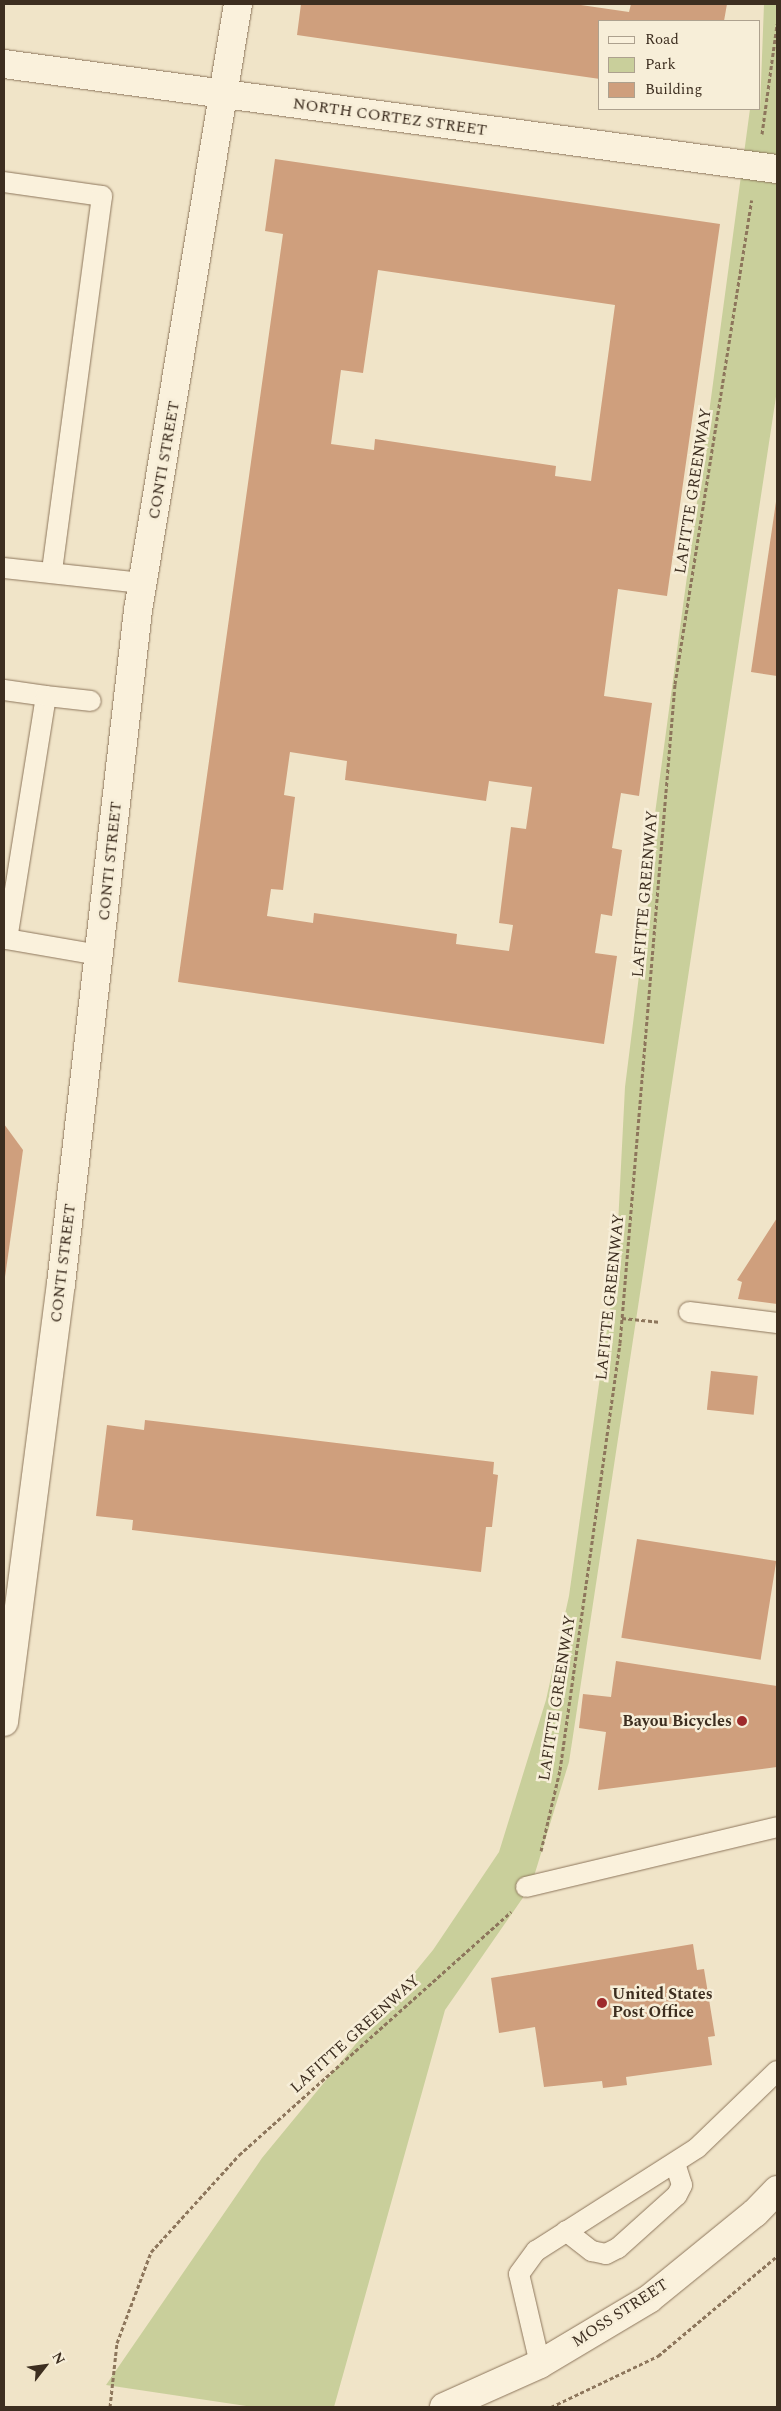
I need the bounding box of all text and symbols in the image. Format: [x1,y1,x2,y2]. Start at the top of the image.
legend [598,20,761,110]
text: Road [645,28,679,51]
text: Park [645,53,676,76]
text: Building [645,78,702,101]
street label: NORTH CORTEZ STREET [292,94,488,140]
street label: CONTI STREET [144,399,184,521]
street label: LAFITTE GREENWAY [670,407,716,575]
street label: CONTI STREET [94,800,126,922]
street label: LAFITTE GREENWAY [628,810,662,978]
street label: CONTI STREET [46,1202,80,1324]
street label: LAFITTE GREENWAY [592,1213,628,1381]
street label: LAFITTE GREENWAY [534,1614,580,1782]
place label: Bayou Bicycles [622,1711,732,1731]
marker: Bayou Bicycles [736,1715,748,1727]
street label: LAFITTE GREENWAY [286,1971,424,2097]
place label: United States Post Office [612,1984,713,2022]
marker: United States Post Office [596,1997,608,2009]
street label: MOSS STREET [568,2275,672,2351]
north arrow [20,2341,70,2391]
text: N [46,2348,70,2368]

